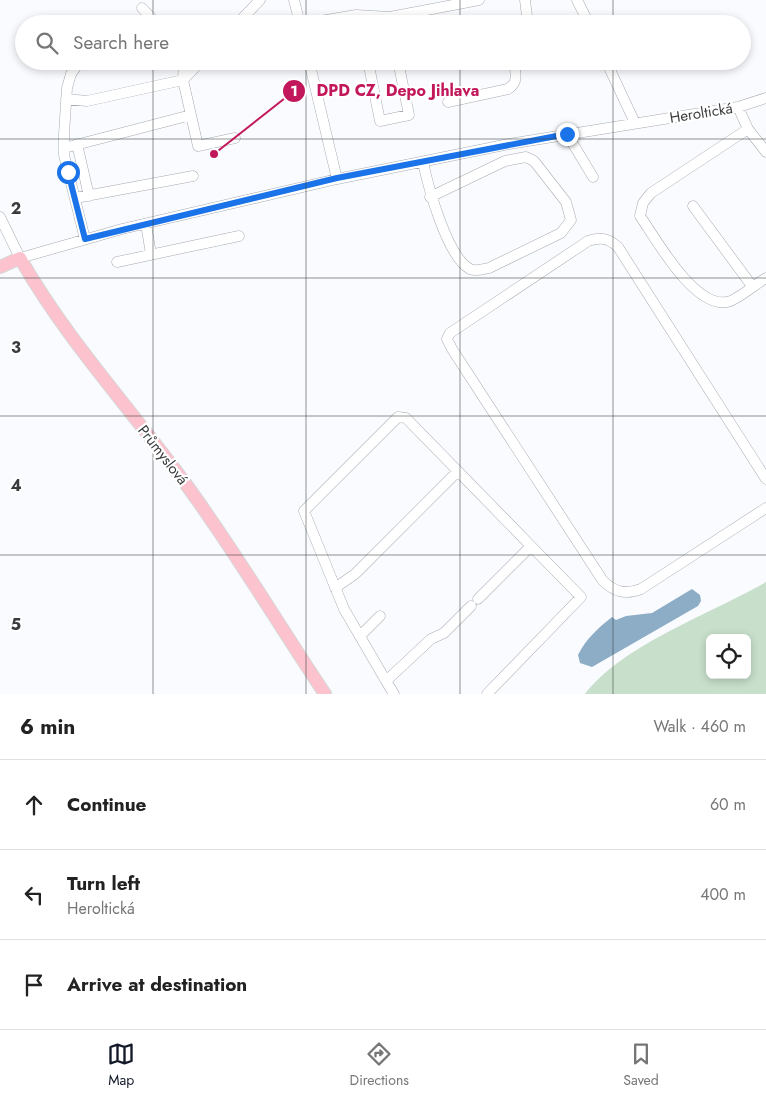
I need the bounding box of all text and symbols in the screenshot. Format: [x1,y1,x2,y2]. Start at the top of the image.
search box [15,15,751,70]
icon: search [33,29,61,57]
text: Search here [73,29,169,56]
callout: DPD CZ, Depo Jihlava [282,75,490,106]
text: DPD CZ, Depo Jihlava [317,79,479,102]
text: 1 [290,80,298,102]
street label: Heroltická [668,97,734,129]
route end [556,123,579,146]
route start [57,161,80,184]
text: 2 [11,197,21,220]
text: 3 [11,336,21,359]
street label: Průmyslová [133,420,193,490]
text: 4 [10,474,22,497]
text: 5 [11,613,21,636]
map controls [706,634,751,679]
button: locate [706,634,751,679]
text: 6 min [20,712,75,742]
text: Walk · 460 m [654,715,746,738]
icon: ahead [20,791,48,819]
text: Continue [67,791,146,818]
text: 60 m [710,793,746,816]
text: Turn left [67,870,140,897]
icon: left [20,881,48,909]
text: 400 m [700,883,746,906]
text: Heroltická [67,897,135,920]
icon: arrive [20,971,48,999]
text: Arrive at destination [67,971,247,998]
tab: Map [107,1040,135,1090]
tab: Directions [350,1040,409,1090]
tab: Saved [623,1040,659,1090]

